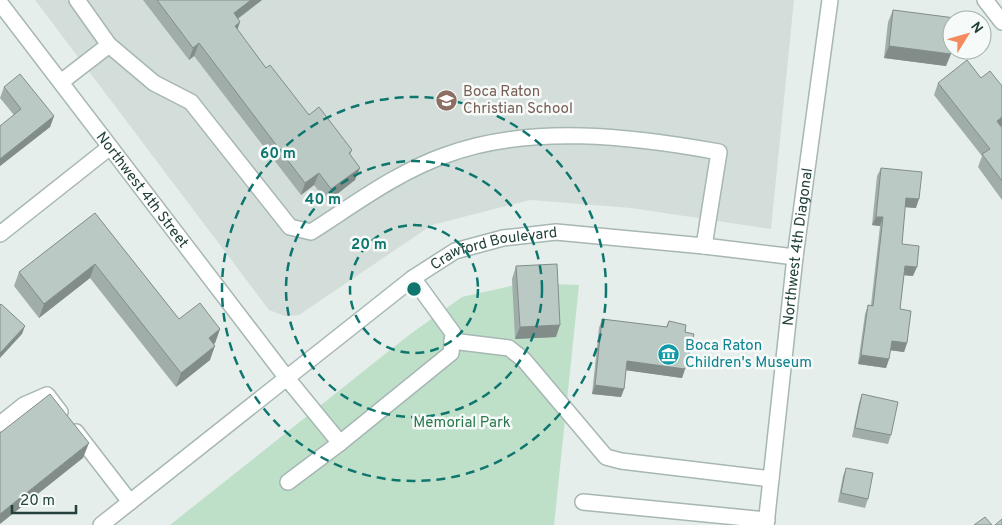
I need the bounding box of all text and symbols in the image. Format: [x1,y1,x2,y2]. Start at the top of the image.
north arrow [942,10,992,60]
text: N [966,19,986,37]
place label: Boca Raton Christian School [463,83,573,119]
school or university icon: Boca Raton Christian School [435,88,459,112]
street label: Northwest 4th Street [91,129,192,252]
text: 60 m [260,145,296,164]
street label: Northwest 4th Diagonal [780,167,818,327]
text: 40 m [305,191,341,210]
street label: Crawford Boulevard [427,224,558,275]
text: 20 m [351,236,387,255]
centre of rings [405,280,423,298]
place label: Boca Raton Children's Museum [685,337,812,373]
museum icon: Boca Raton Children's Museum [657,342,681,366]
park label: Memorial Park [413,414,511,433]
scale bar [12,482,76,514]
text: 20 m [20,492,55,511]

